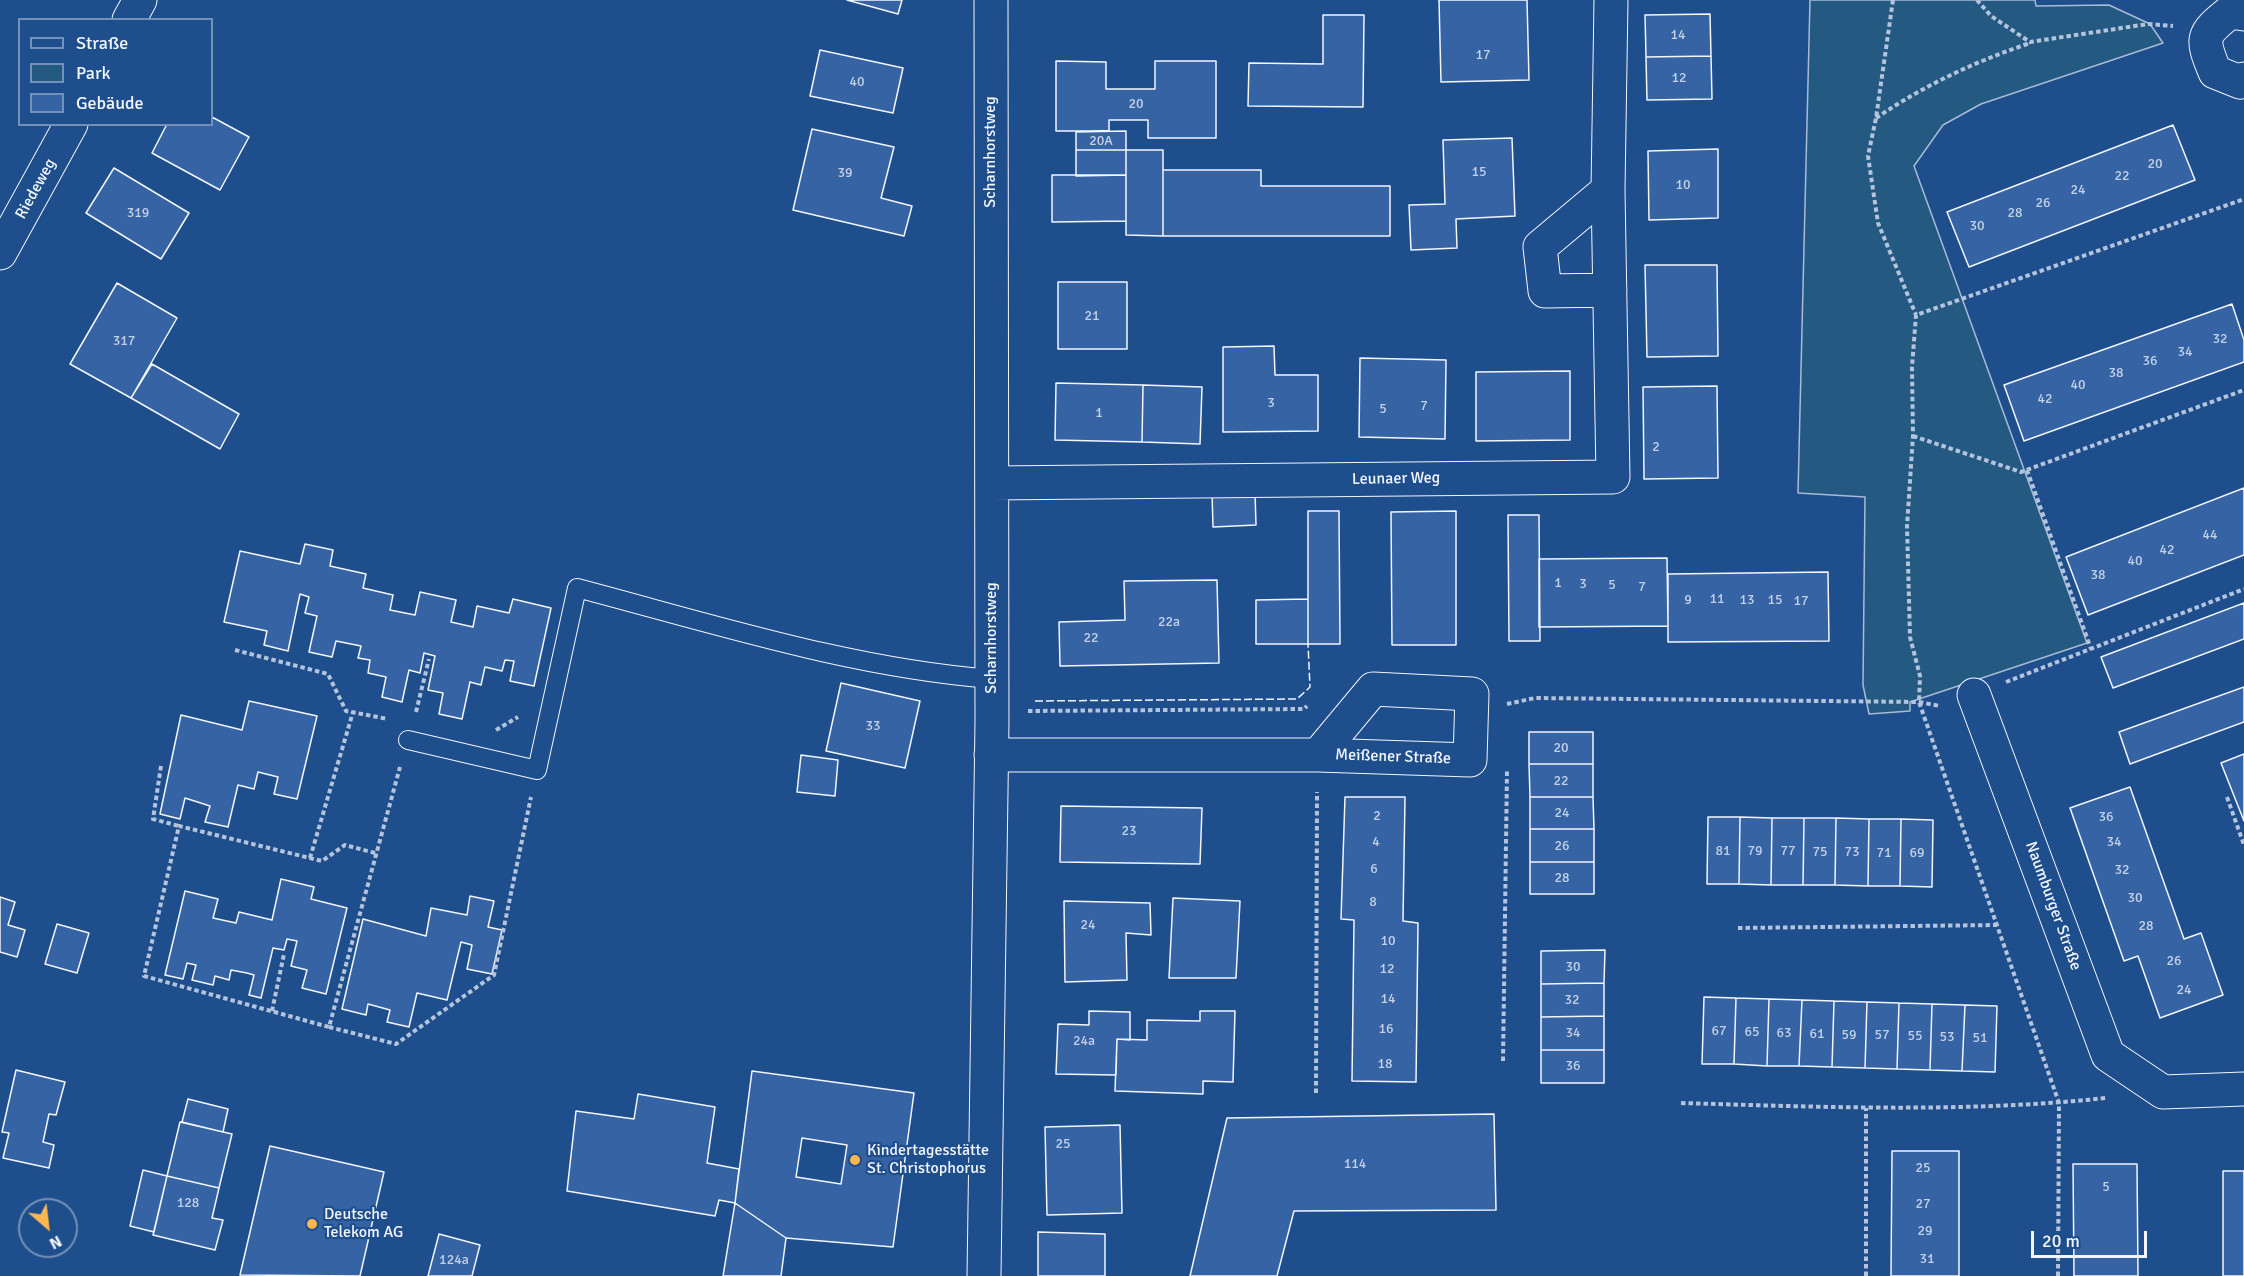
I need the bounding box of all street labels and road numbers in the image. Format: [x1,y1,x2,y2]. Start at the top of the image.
street label: Scharnhorstweg [981,96,1001,208]
street label: Riedeweg [12,155,60,223]
street label: Leunaer Weg [1352,469,1440,489]
street label: Scharnhorstweg [982,582,1002,694]
street label: Meißener Straße [1335,745,1451,769]
street label: Naumburger Straße [2021,839,2085,973]

